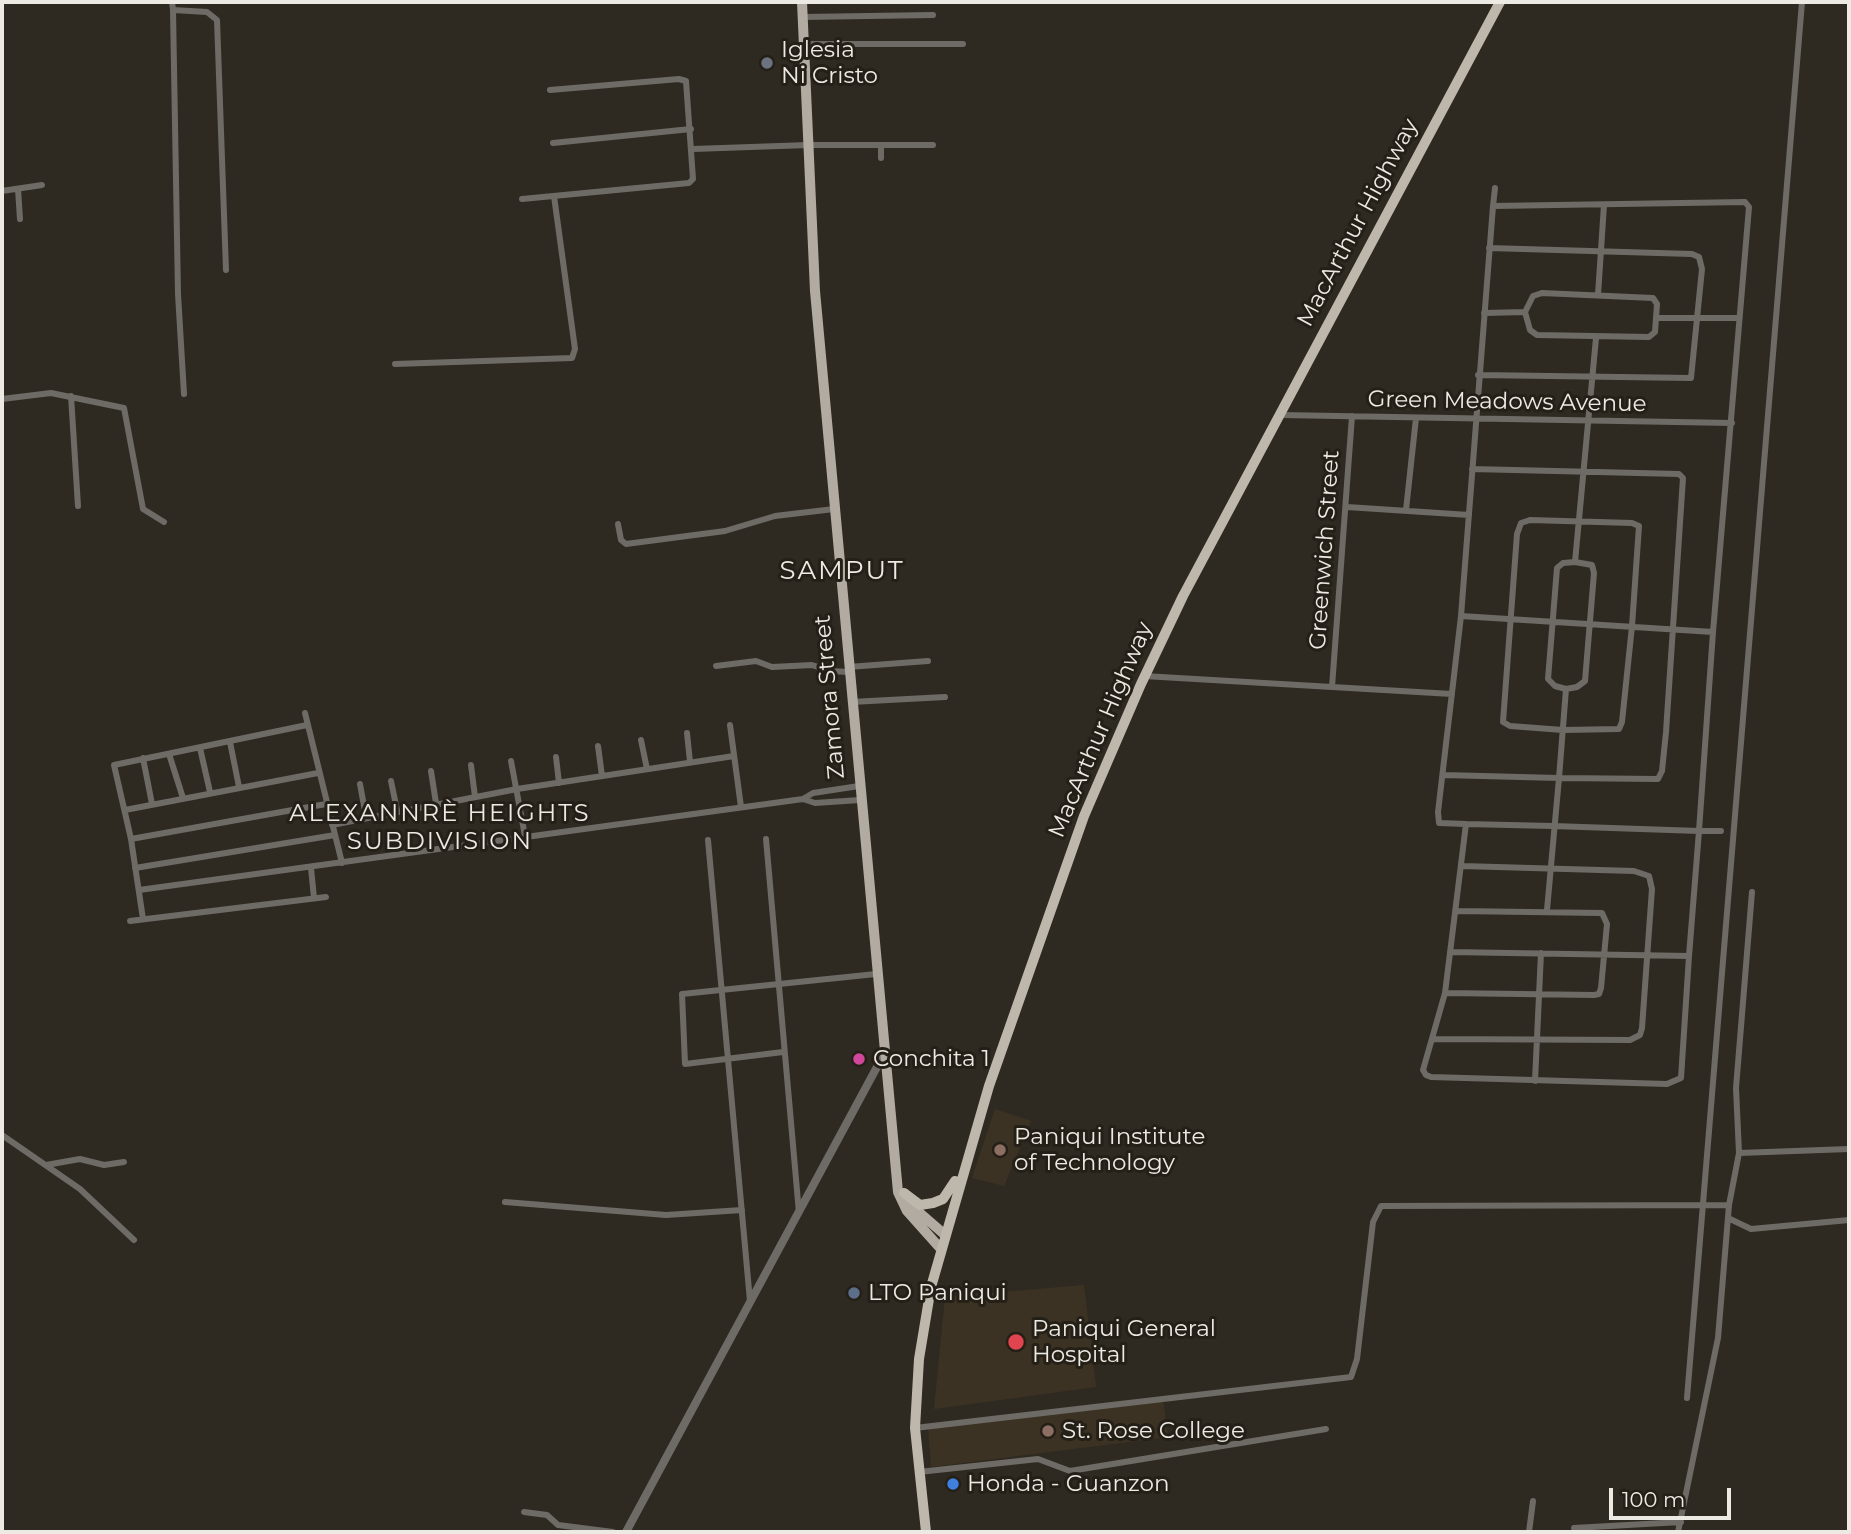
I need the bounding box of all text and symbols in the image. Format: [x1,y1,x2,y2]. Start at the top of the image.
place label: Iglesia Ni Cristo [781,36,878,90]
marker: Iglesia Ni Cristo [759,55,775,71]
street label: MacArthur Highway [1291,114,1425,332]
street label: Green Meadows Avenue [1367,386,1647,418]
street label: Greenwich Street [1304,449,1346,651]
district label: SAMPUT [780,555,904,587]
street label: Zamora Street [809,614,851,780]
street label: MacArthur Highway [1043,618,1159,842]
district label: ALEXANNRÈ HEIGHTS SUBDIVISION [291,800,589,856]
place label: Conchita 1 [873,1045,990,1073]
marker: Conchita 1 [851,1051,867,1067]
place label: Paniqui Institute of Technology [1014,1123,1205,1177]
marker: Paniqui Institute of Technology [992,1142,1008,1158]
place label: LTO Paniqui [868,1279,1007,1307]
marker: LTO Paniqui [846,1285,862,1301]
place label: Paniqui General Hospital [1032,1315,1216,1369]
marker: Paniqui General Hospital [1006,1332,1026,1352]
place label: St. Rose College [1062,1417,1245,1445]
marker: St. Rose College [1040,1423,1056,1439]
place label: Honda - Guanzon [967,1470,1170,1498]
scale bar [1613,1474,1736,1518]
marker: Honda - Guanzon [945,1476,961,1492]
text: 100 m [1622,1487,1685,1512]

